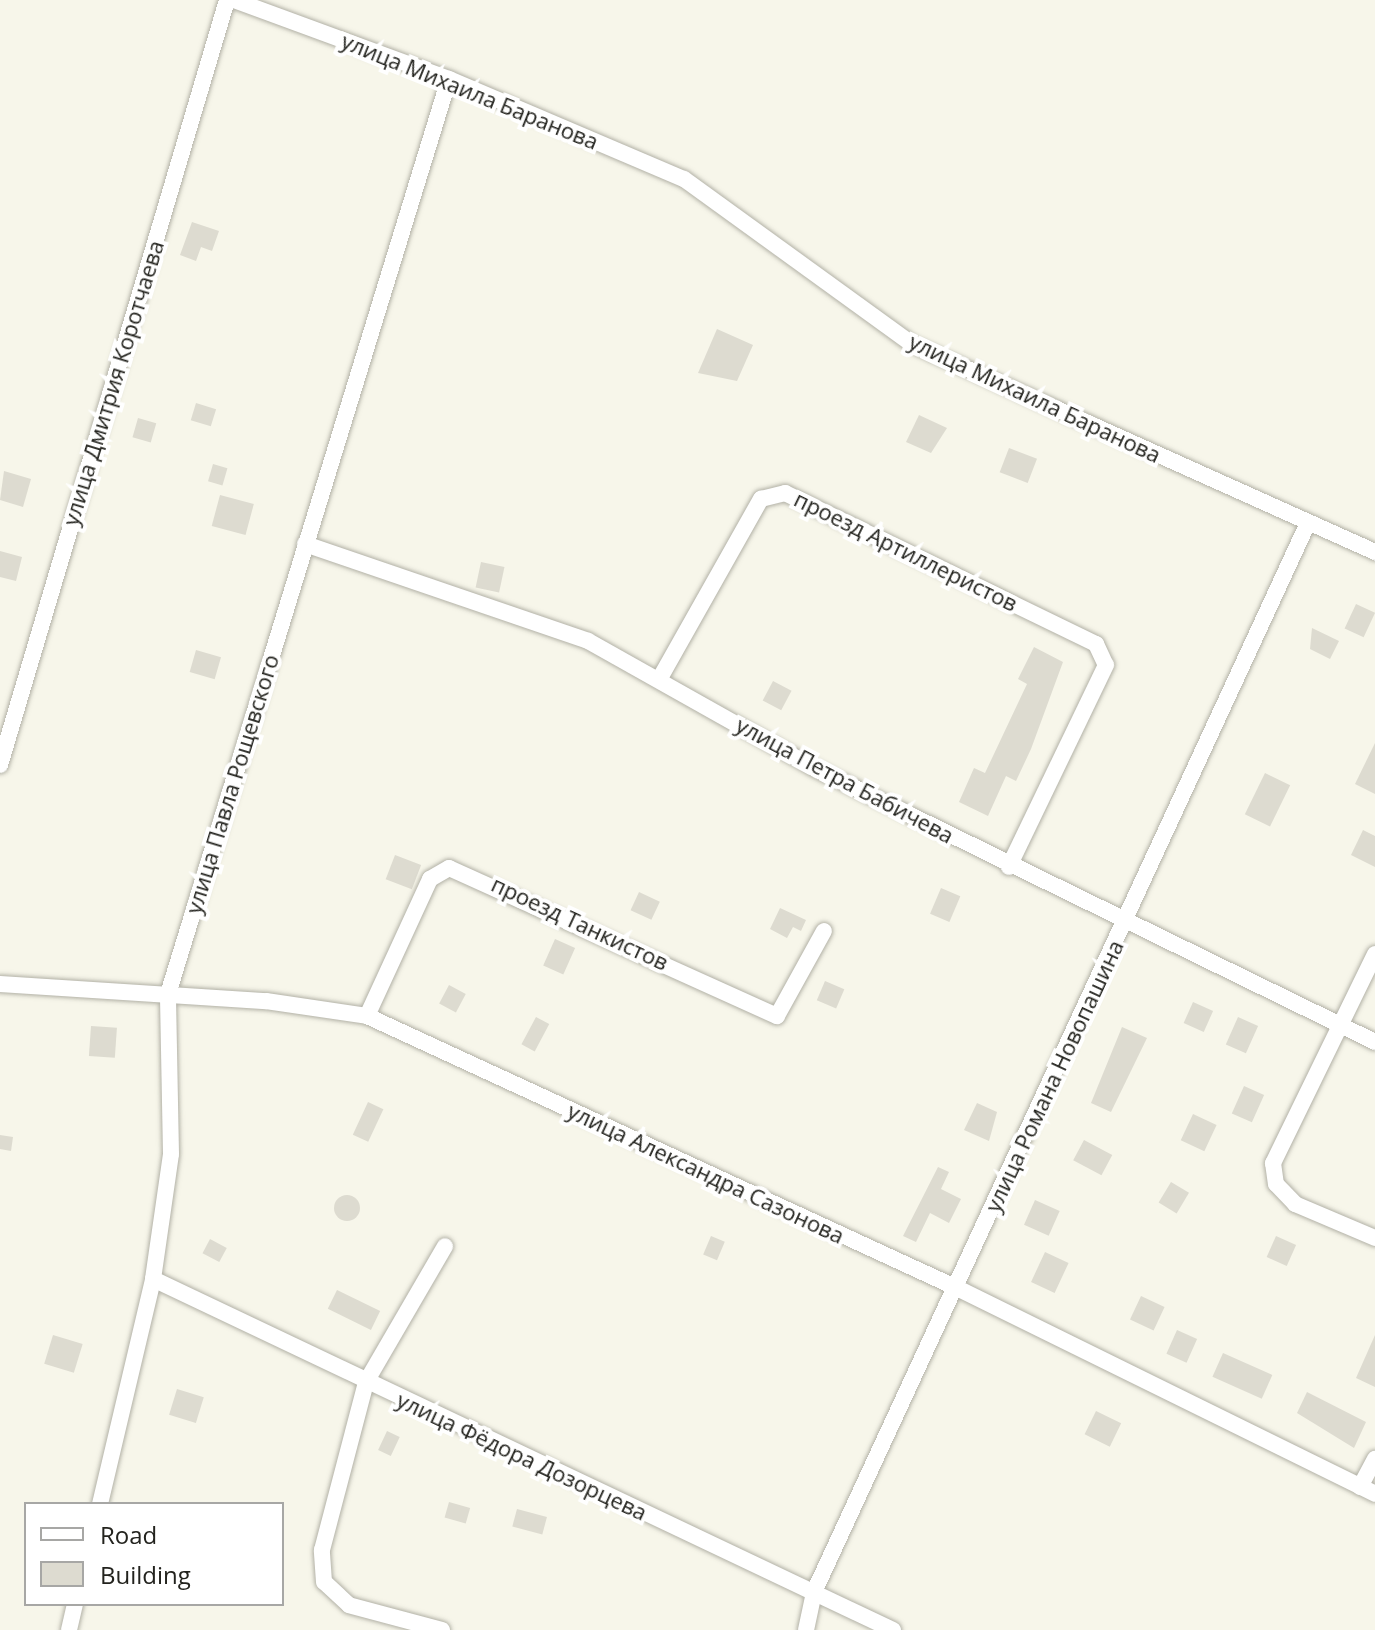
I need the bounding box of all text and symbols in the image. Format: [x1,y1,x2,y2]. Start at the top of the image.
street label: улица Михаила Баранова [338,27,602,155]
street label: улица Дмитрия Коротчаева [57,237,169,529]
street label: улица Михаила Баранова [905,328,1165,468]
street label: проезд Артиллеристов [790,485,1022,617]
street label: улица Павла Рощевского [180,651,284,917]
street label: улица Петра Бабичева [732,711,958,849]
street label: проезд Танкистов [487,870,673,976]
street label: улица Романа Новопашина [979,936,1129,1216]
street label: улица Александра Сазонова [563,1097,849,1249]
street label: улица Фёдора Дозорцева [393,1386,651,1526]
legend [24,1502,284,1606]
text: Road [100,1518,157,1551]
text: Building [100,1558,191,1591]

